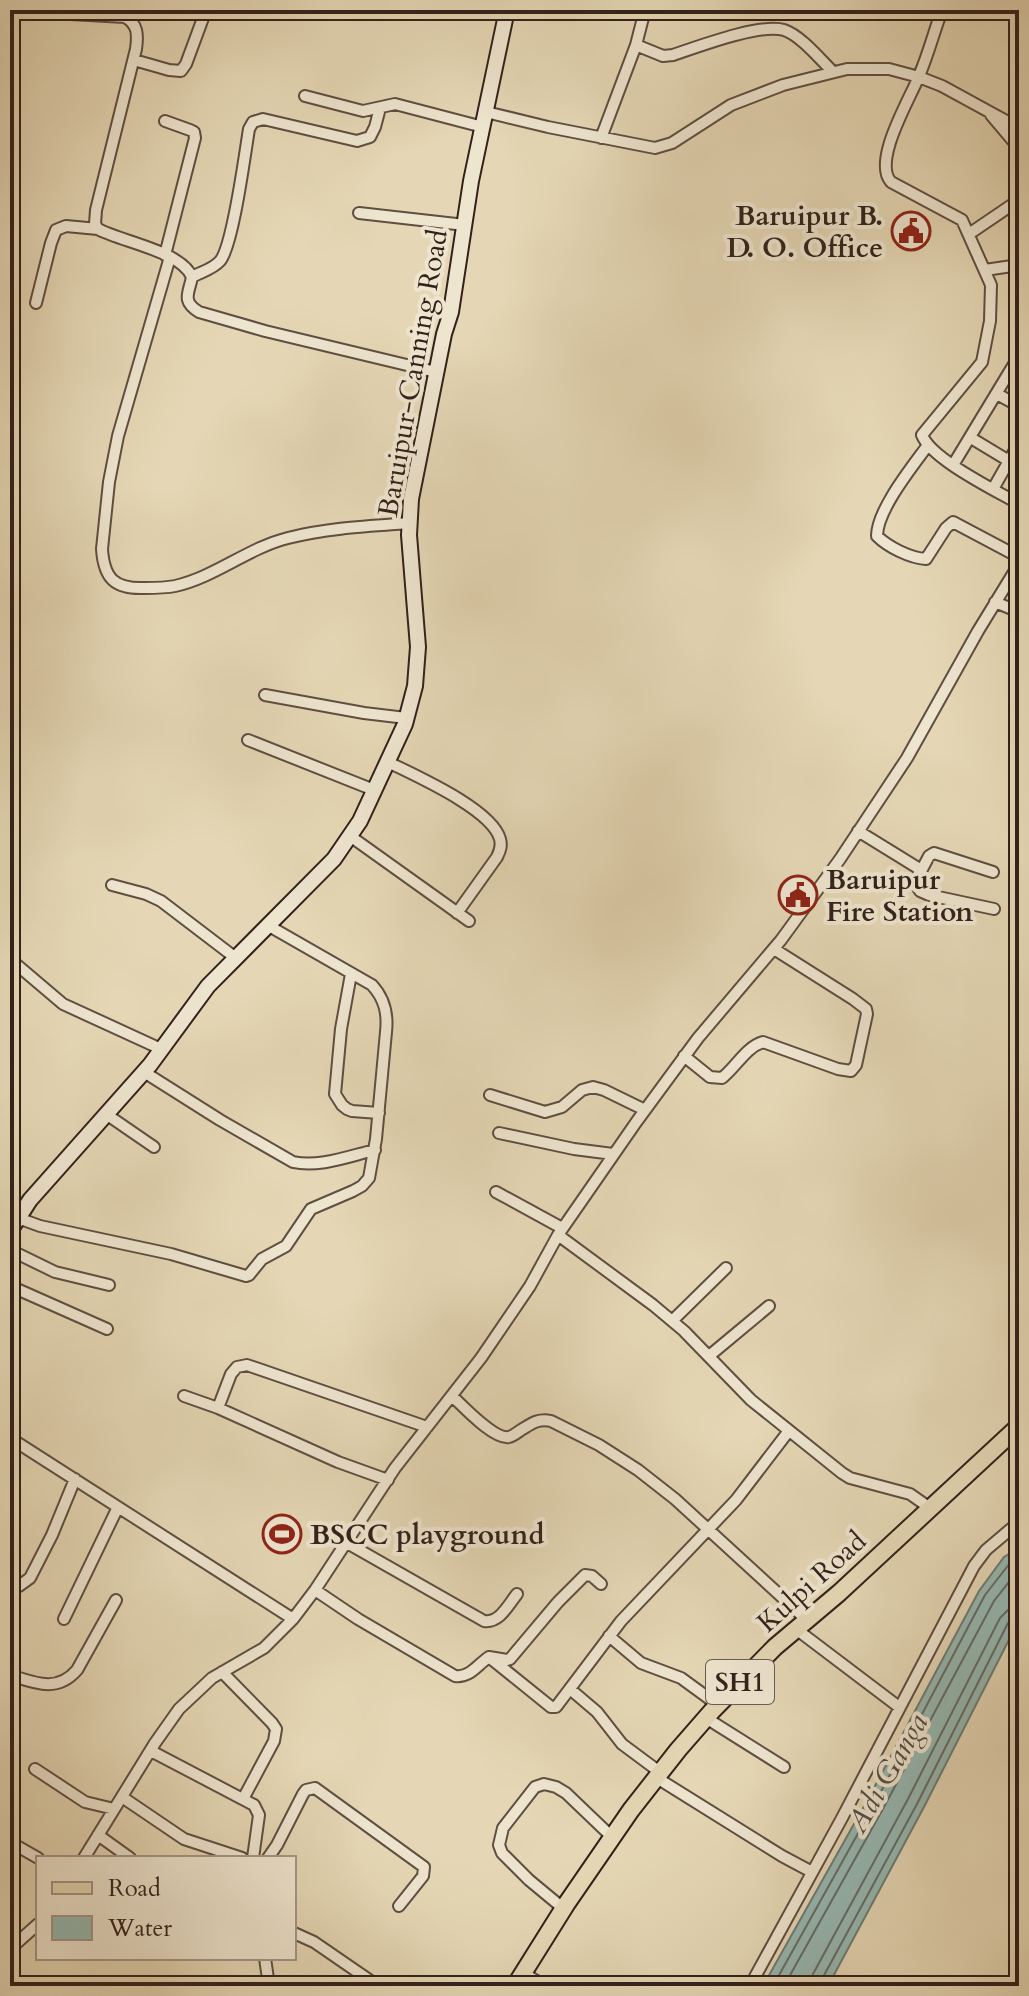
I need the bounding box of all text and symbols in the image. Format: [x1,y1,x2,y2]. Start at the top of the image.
place label: Baruipur B. D. O. Office [726,197,883,267]
public building icon: Baruipur B. D. O. Office [890,210,932,252]
street label: Baruipur-Canning Road [369,226,457,520]
place label: Baruipur Fire Station [826,861,973,931]
public building icon: Baruipur Fire Station [777,874,819,916]
sports icon: BSCC playground [261,1513,303,1555]
place label: BSCC playground [310,1516,545,1554]
street label: Kulpi Road [749,1522,875,1641]
road number: SH1 [706,1660,774,1704]
water label: Adi Ganga [836,1706,938,1841]
legend [36,1856,296,1960]
text: Road [108,1872,161,1905]
text: Water [107,1912,172,1945]

